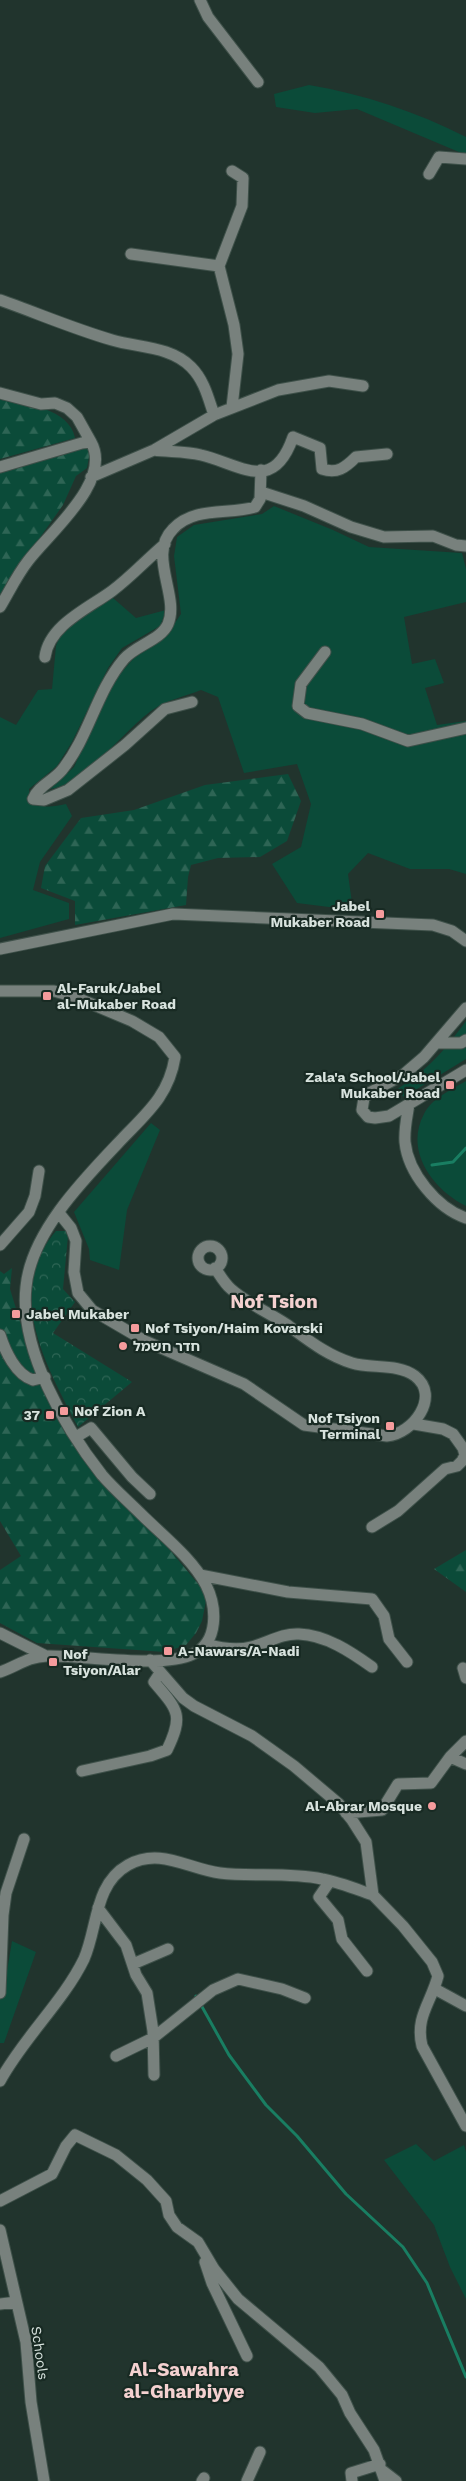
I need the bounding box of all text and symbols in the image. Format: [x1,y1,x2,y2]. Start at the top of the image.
place label: Jabel Mukaber Road [270,898,370,930]
marker: Jabel Mukaber Road [374,908,386,920]
place label: Al-Faruk/Jabel al-Mukaber Road [57,980,176,1012]
marker: Al-Faruk/Jabel al-Mukaber Road [41,990,53,1002]
place label: Zala'a School/Jabel Mukaber Road [305,1069,440,1101]
marker: Zala'a School/Jabel Mukaber Road [444,1079,456,1091]
district label: Nof Tsion [230,1290,318,1313]
place label: Jabel Mukaber [26,1306,129,1322]
marker: Jabel Mukaber [10,1308,22,1320]
place label: Nof Tsiyon/Haim Kovarski [145,1320,323,1336]
marker: Nof Tsiyon/Haim Kovarski [129,1322,141,1334]
place label: חדר חשמל [133,1338,200,1354]
marker: חדר חשמל [117,1340,129,1352]
place label: Nof Zion A [74,1403,146,1419]
marker: Nof Zion A [58,1405,70,1417]
place label: 37 [24,1407,40,1423]
marker: 37 [44,1409,56,1421]
place label: Nof Tsiyon Terminal [308,1410,380,1442]
marker: Nof Tsiyon Terminal [384,1420,396,1432]
place label: A-Nawars/A-Nadi [178,1643,300,1659]
marker: A-Nawars/A-Nadi [162,1645,174,1657]
place label: Nof Tsiyon/Alar [63,1646,141,1678]
marker: Nof Tsiyon/Alar [47,1656,59,1668]
place label: Al-Abrar Mosque [305,1798,422,1814]
marker: Al-Abrar Mosque [426,1800,438,1812]
street label: Schools [28,2325,52,2381]
district label: Al-Sawahra al-Gharbiyye [124,2358,244,2403]

